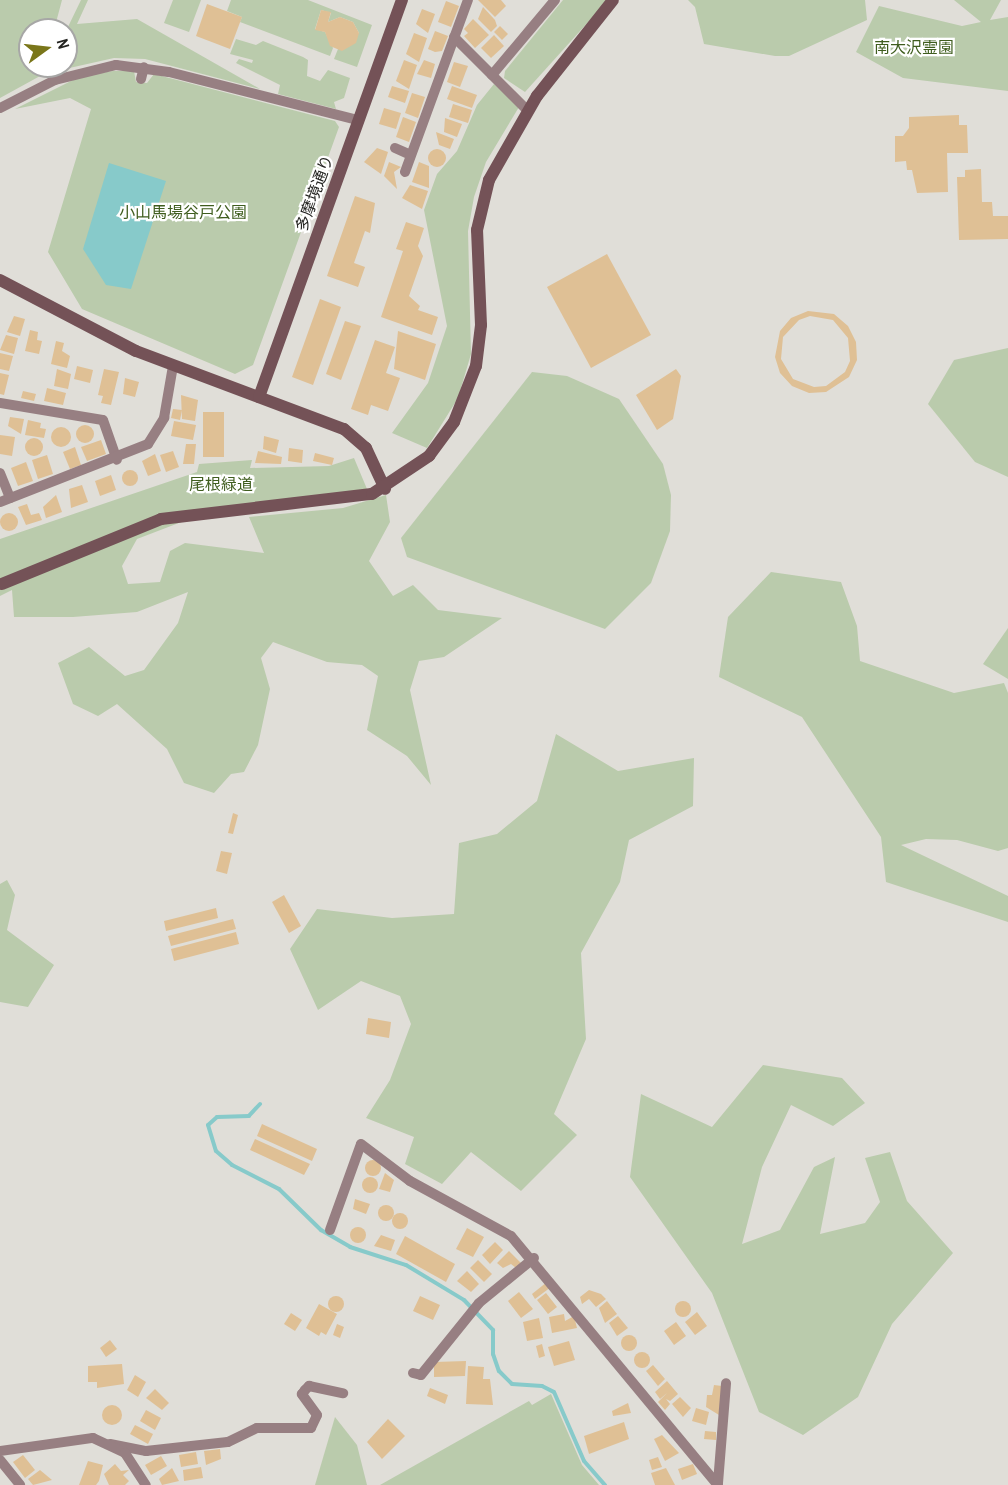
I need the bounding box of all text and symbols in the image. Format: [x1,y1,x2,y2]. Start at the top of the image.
north arrow [18,18,78,78]
text: N [52,36,75,51]
park label: 南大沢霊園 [874,37,954,57]
street label: 多摩境通り [291,152,337,234]
park label: 小山馬場谷戸公園 [119,202,247,222]
park label: 尾根緑道 [189,474,253,494]

